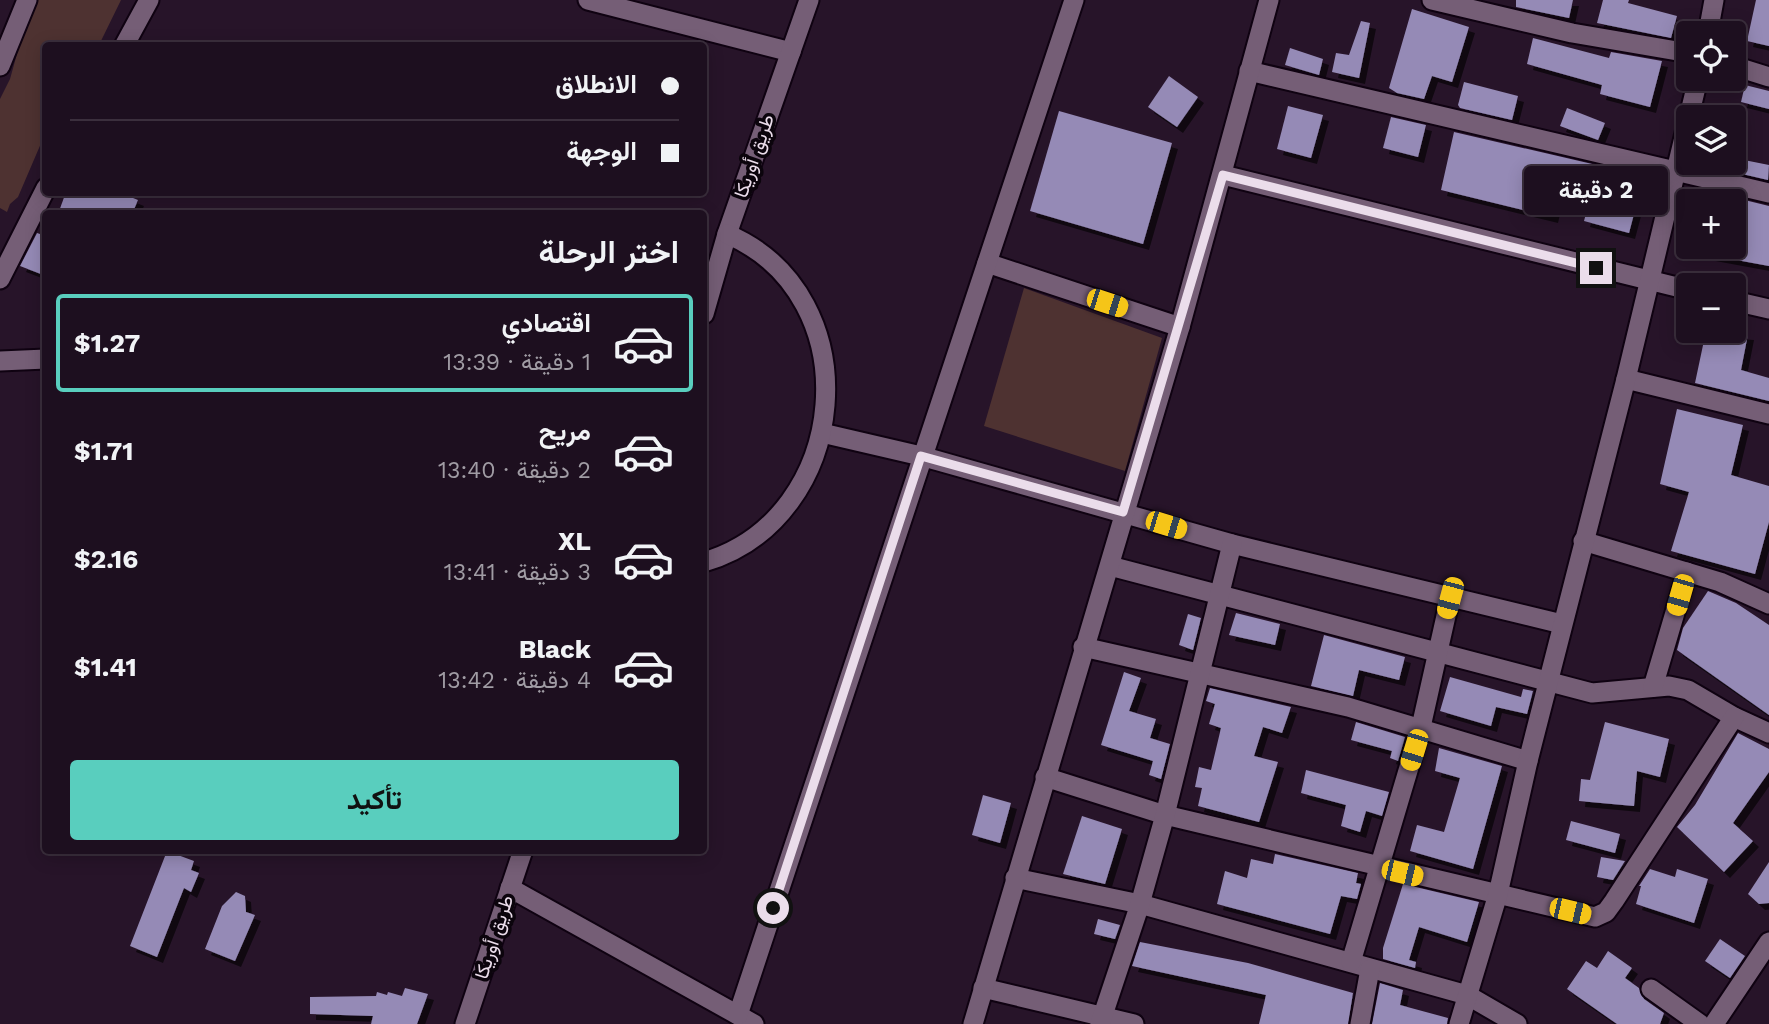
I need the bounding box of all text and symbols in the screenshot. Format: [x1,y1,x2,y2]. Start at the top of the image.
map controls [1676,21,1746,343]
button: locate [1676,21,1746,91]
text: الانطلاق [555,69,637,99]
button: layers [1676,105,1746,175]
street label: طريق أوريكا [729,111,779,201]
text: الوجهة [566,136,637,166]
callout: 2 دقيقة [1524,166,1668,216]
text: 2 دقيقة [1559,177,1633,204]
button: + [1676,189,1746,259]
text: اختر الرحلة [539,233,679,271]
route end [1580,252,1612,284]
button: − [1676,273,1746,343]
car [1084,287,1131,319]
text: اقتصادي [502,308,591,338]
icon: car [612,312,675,375]
text: $1.27 [74,328,140,358]
text: 1 دقيقة · 13:39 [443,349,591,376]
text: مريح [539,416,591,446]
icon: car [612,420,675,483]
text: $1.71 [74,436,134,466]
text: 2 دقيقة · 13:40 [438,457,591,484]
car [1143,509,1190,541]
text: XL [558,526,591,556]
icon: car [612,528,675,591]
text: $2.16 [74,544,138,574]
text: 3 دقيقة · 13:41 [444,559,591,586]
car [1665,572,1696,618]
car [1435,575,1466,621]
text: Black [519,634,591,664]
icon: car [612,636,675,699]
text: $1.41 [74,652,137,682]
text: 4 دقيقة · 13:42 [438,667,591,694]
car [1398,727,1431,773]
button: تأكيد [70,760,679,840]
car [1380,858,1425,888]
street label: طريق أوريكا [470,892,518,982]
route start [757,892,789,924]
car [1548,896,1593,926]

